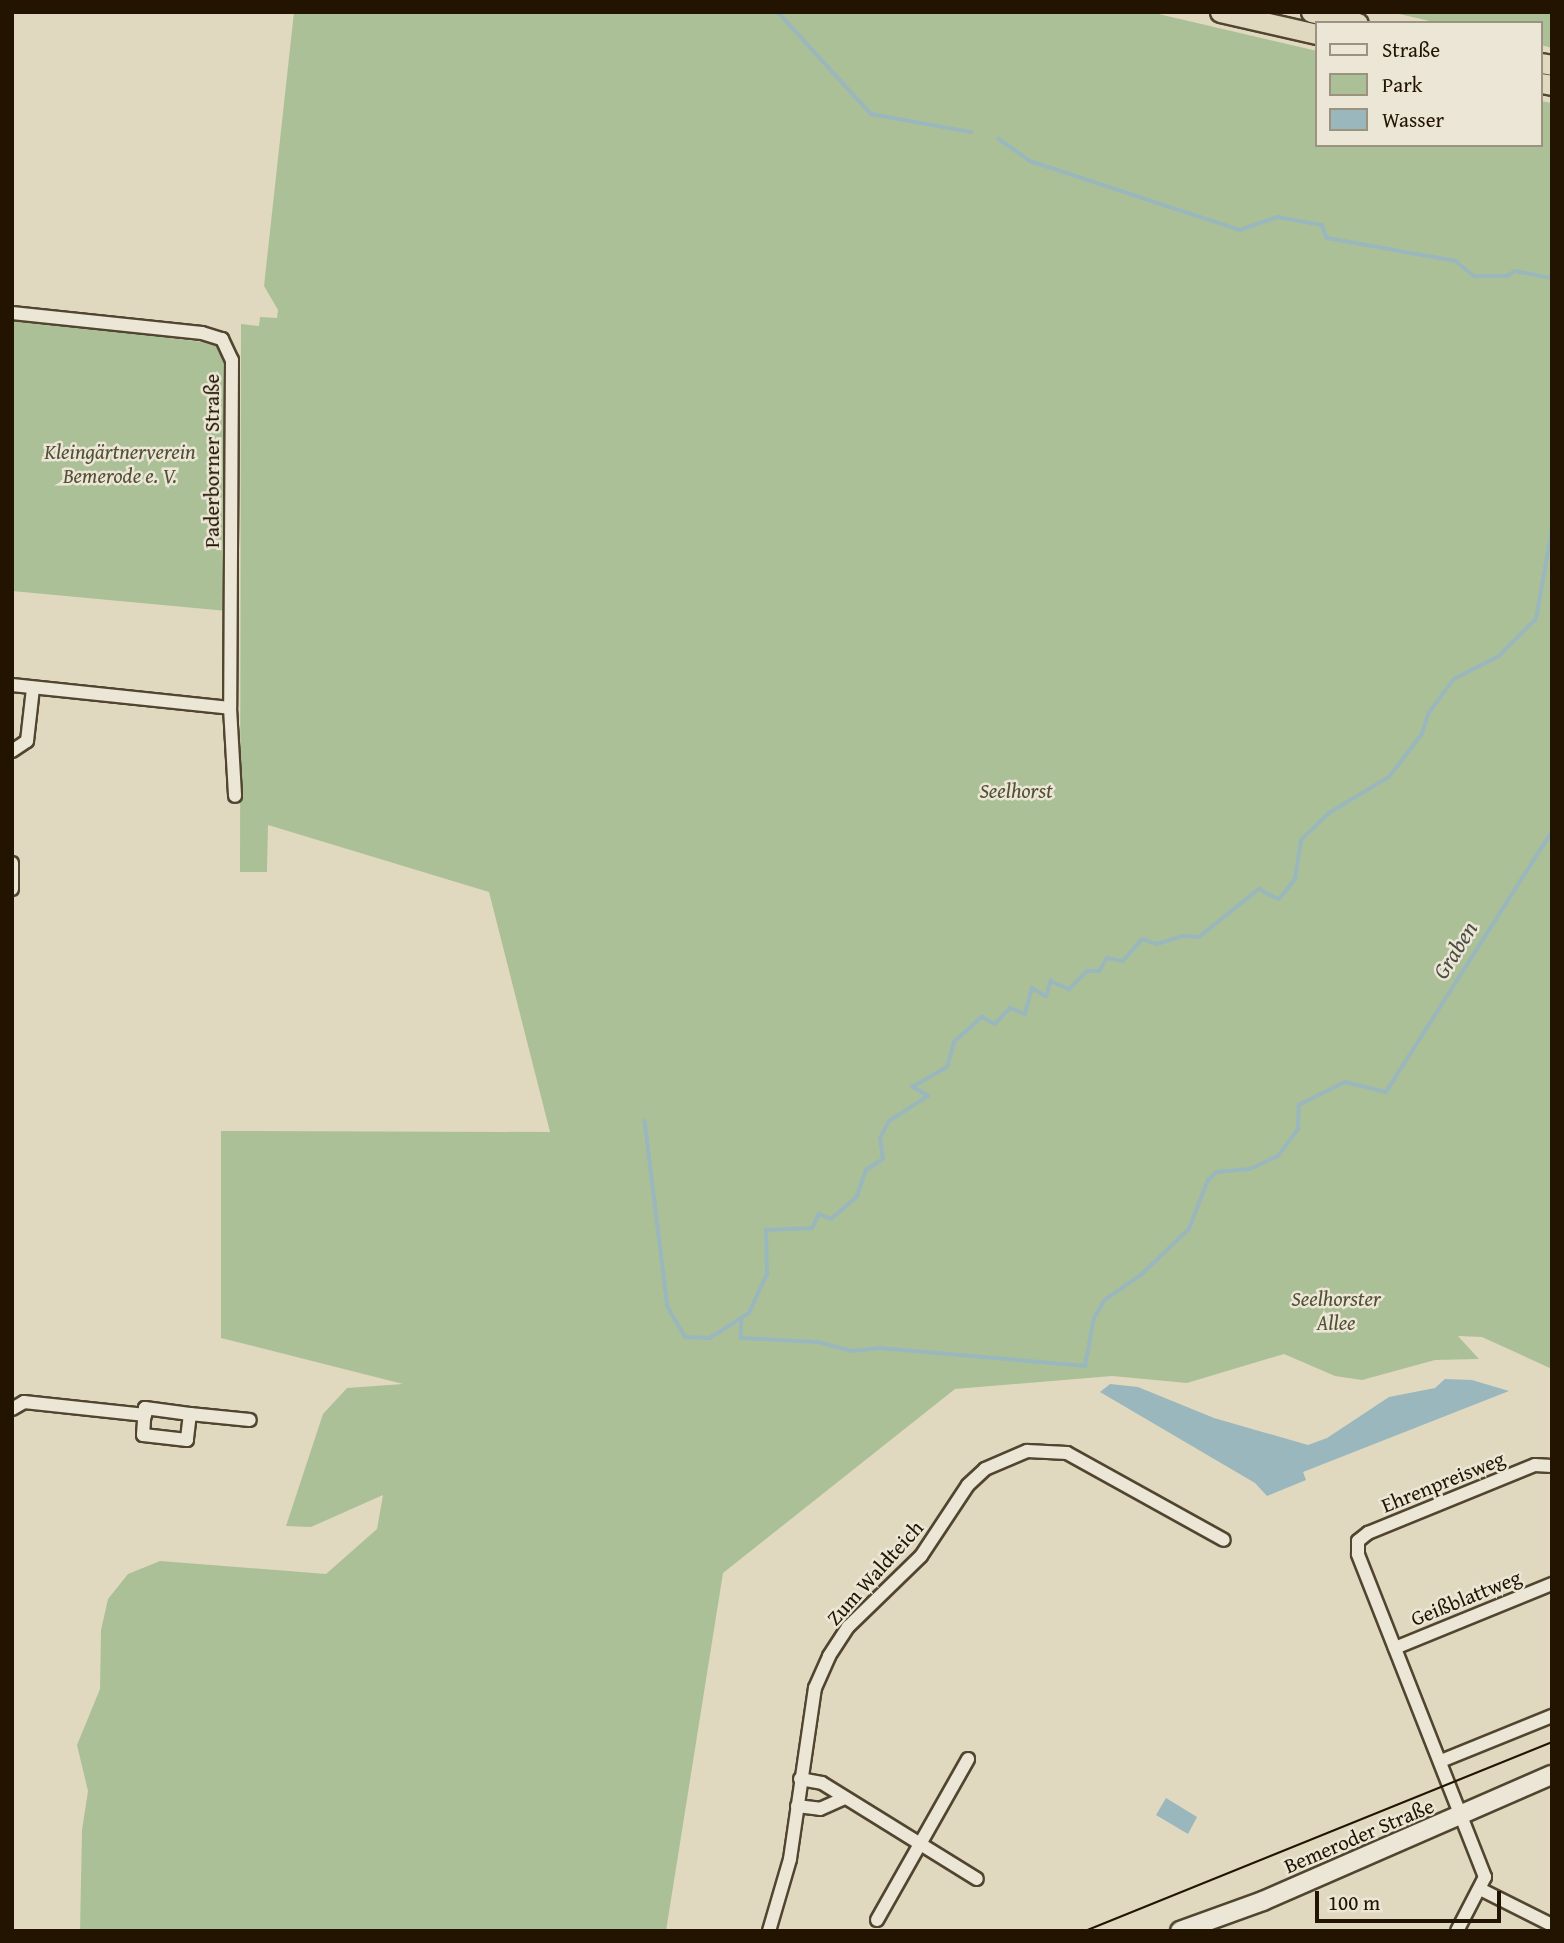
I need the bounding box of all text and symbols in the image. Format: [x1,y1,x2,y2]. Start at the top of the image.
legend [1316,21,1543,147]
text: Straße [1382,34,1440,65]
text: Park [1382,69,1423,100]
text: Wasser [1382,104,1444,135]
street label: Paderborner Straße [199,374,225,548]
park label: Kleingärtnerverein Bemerode e. V. [44,439,196,489]
park label: Seelhorst [979,778,1053,804]
water label: Graben [1427,916,1483,984]
park label: Seelhorster Allee [1291,1286,1381,1336]
street label: Ehrenpreisweg [1378,1446,1508,1518]
street label: Zum Waldteich [821,1515,929,1631]
street label: Geißblattweg [1407,1564,1525,1632]
street label: Bemeroder Straße [1280,1793,1438,1879]
scale bar [1319,1876,1504,1920]
text: 100 m [1328,1887,1380,1918]

